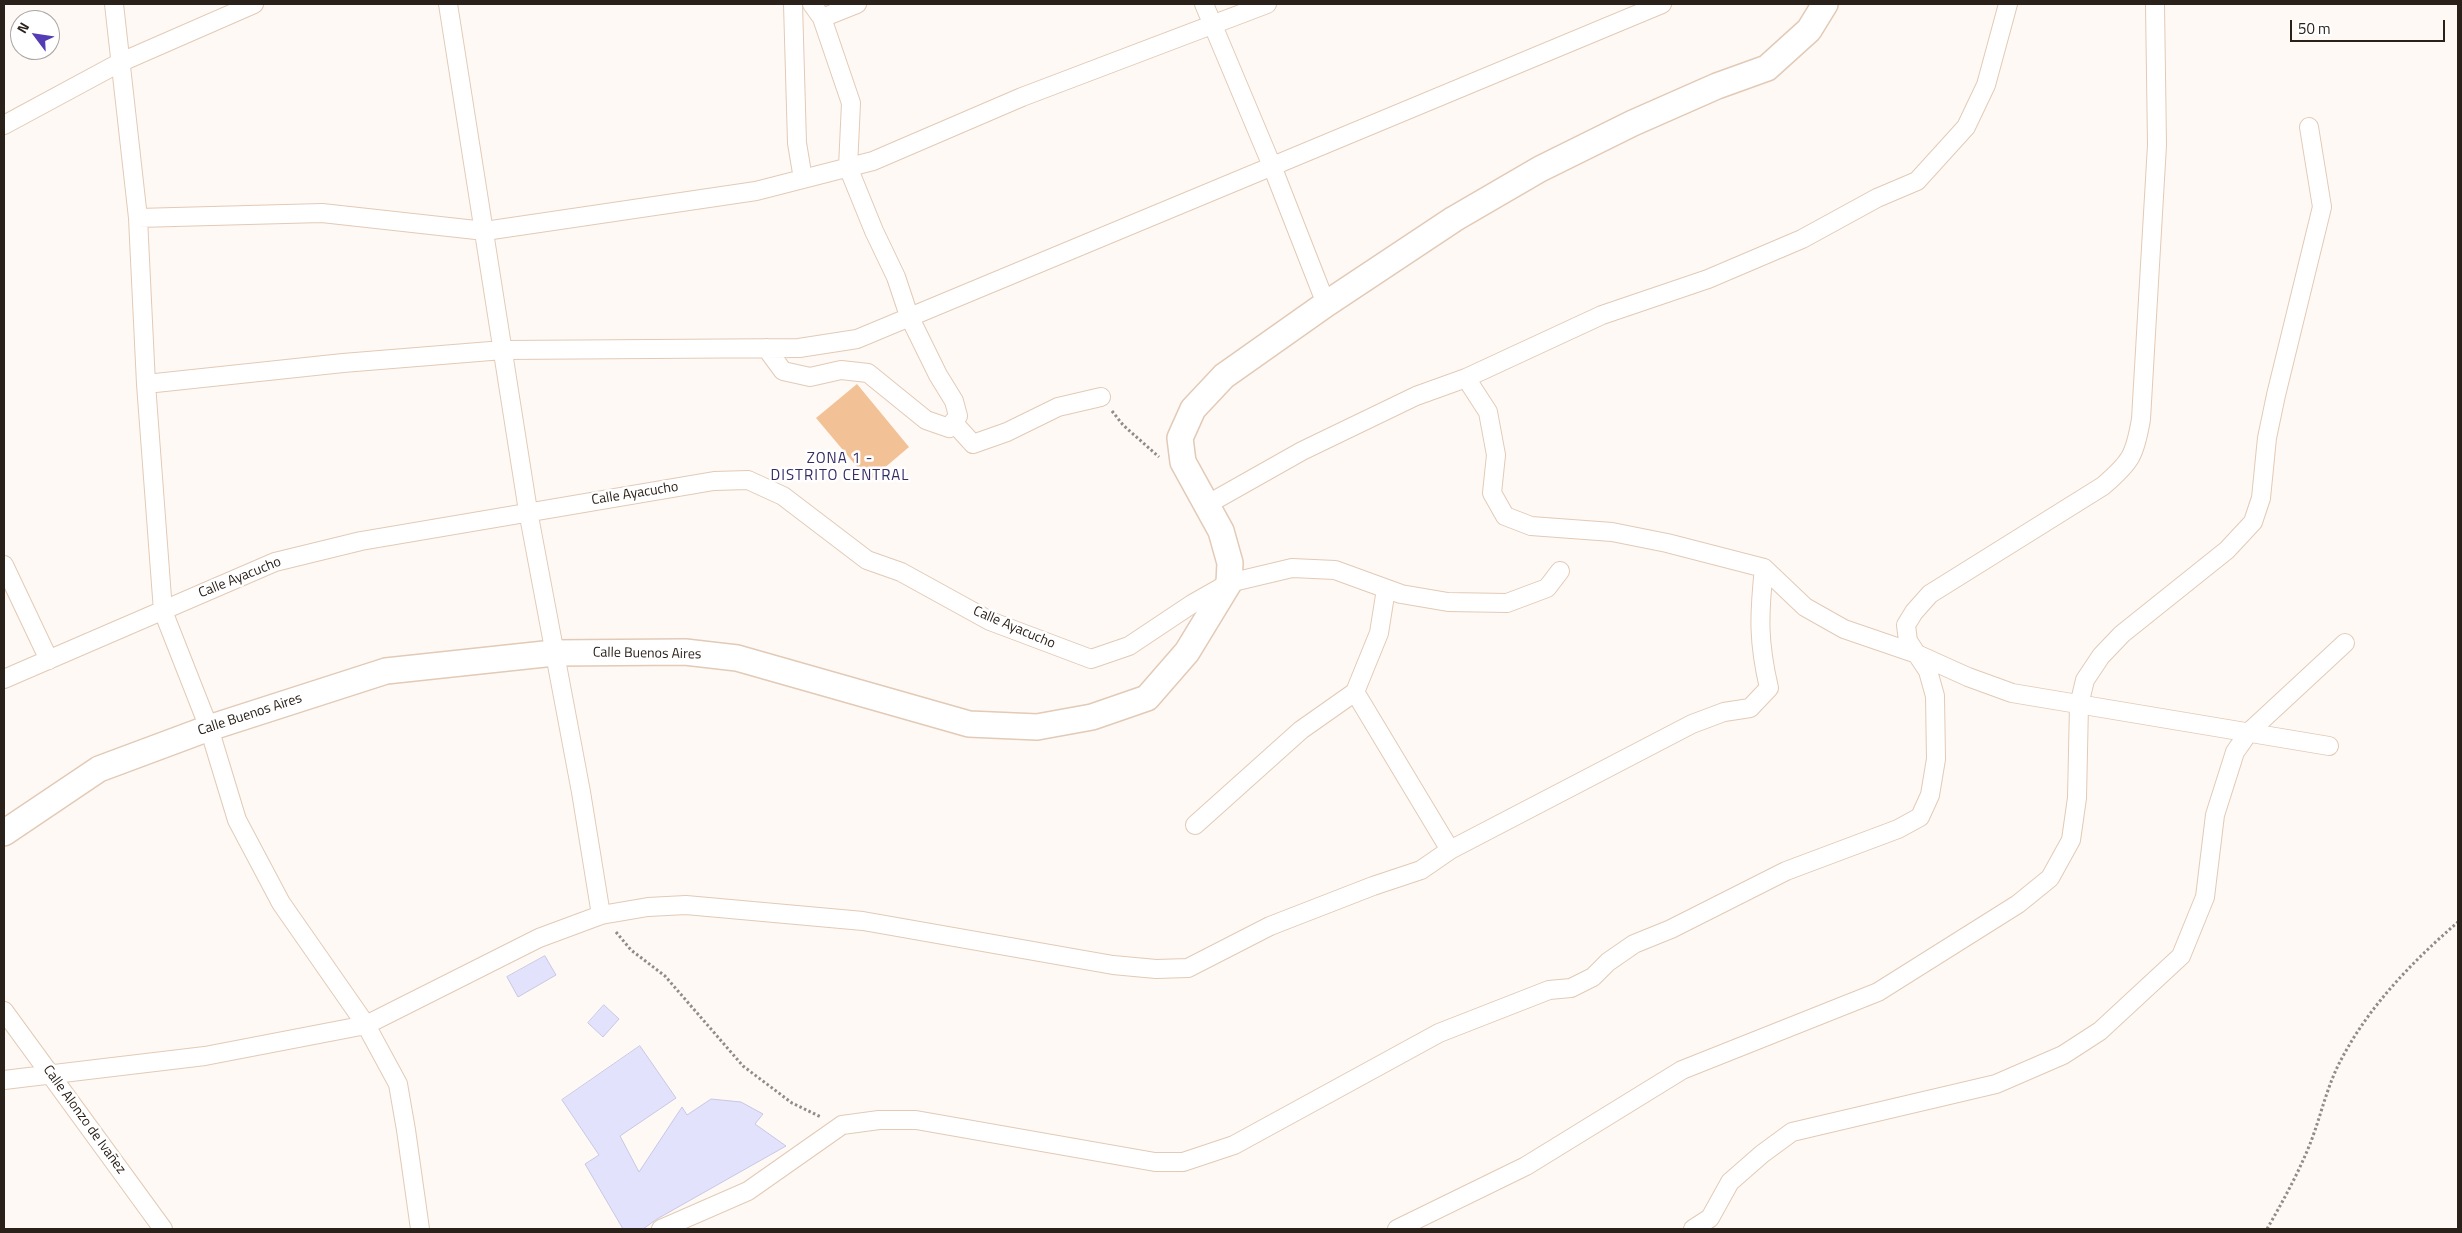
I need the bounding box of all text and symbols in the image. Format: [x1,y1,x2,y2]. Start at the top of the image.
north arrow [10,10,60,60]
scale bar [2292,10,2447,42]
text: 50 m [2298,17,2331,40]
text: N [11,18,34,37]
district label: ZONA 1 - DISTRITO CENTRAL [769,450,911,485]
street label: Calle Ayacucho [590,479,680,509]
street label: Calle Ayacucho [196,554,284,602]
street label: Calle Ayacucho [970,603,1058,653]
street label: Calle Buenos Aires [593,645,701,663]
street label: Calle Buenos Aires [196,690,304,740]
street label: Calle Alonzo de Ivañez [39,1062,129,1178]

